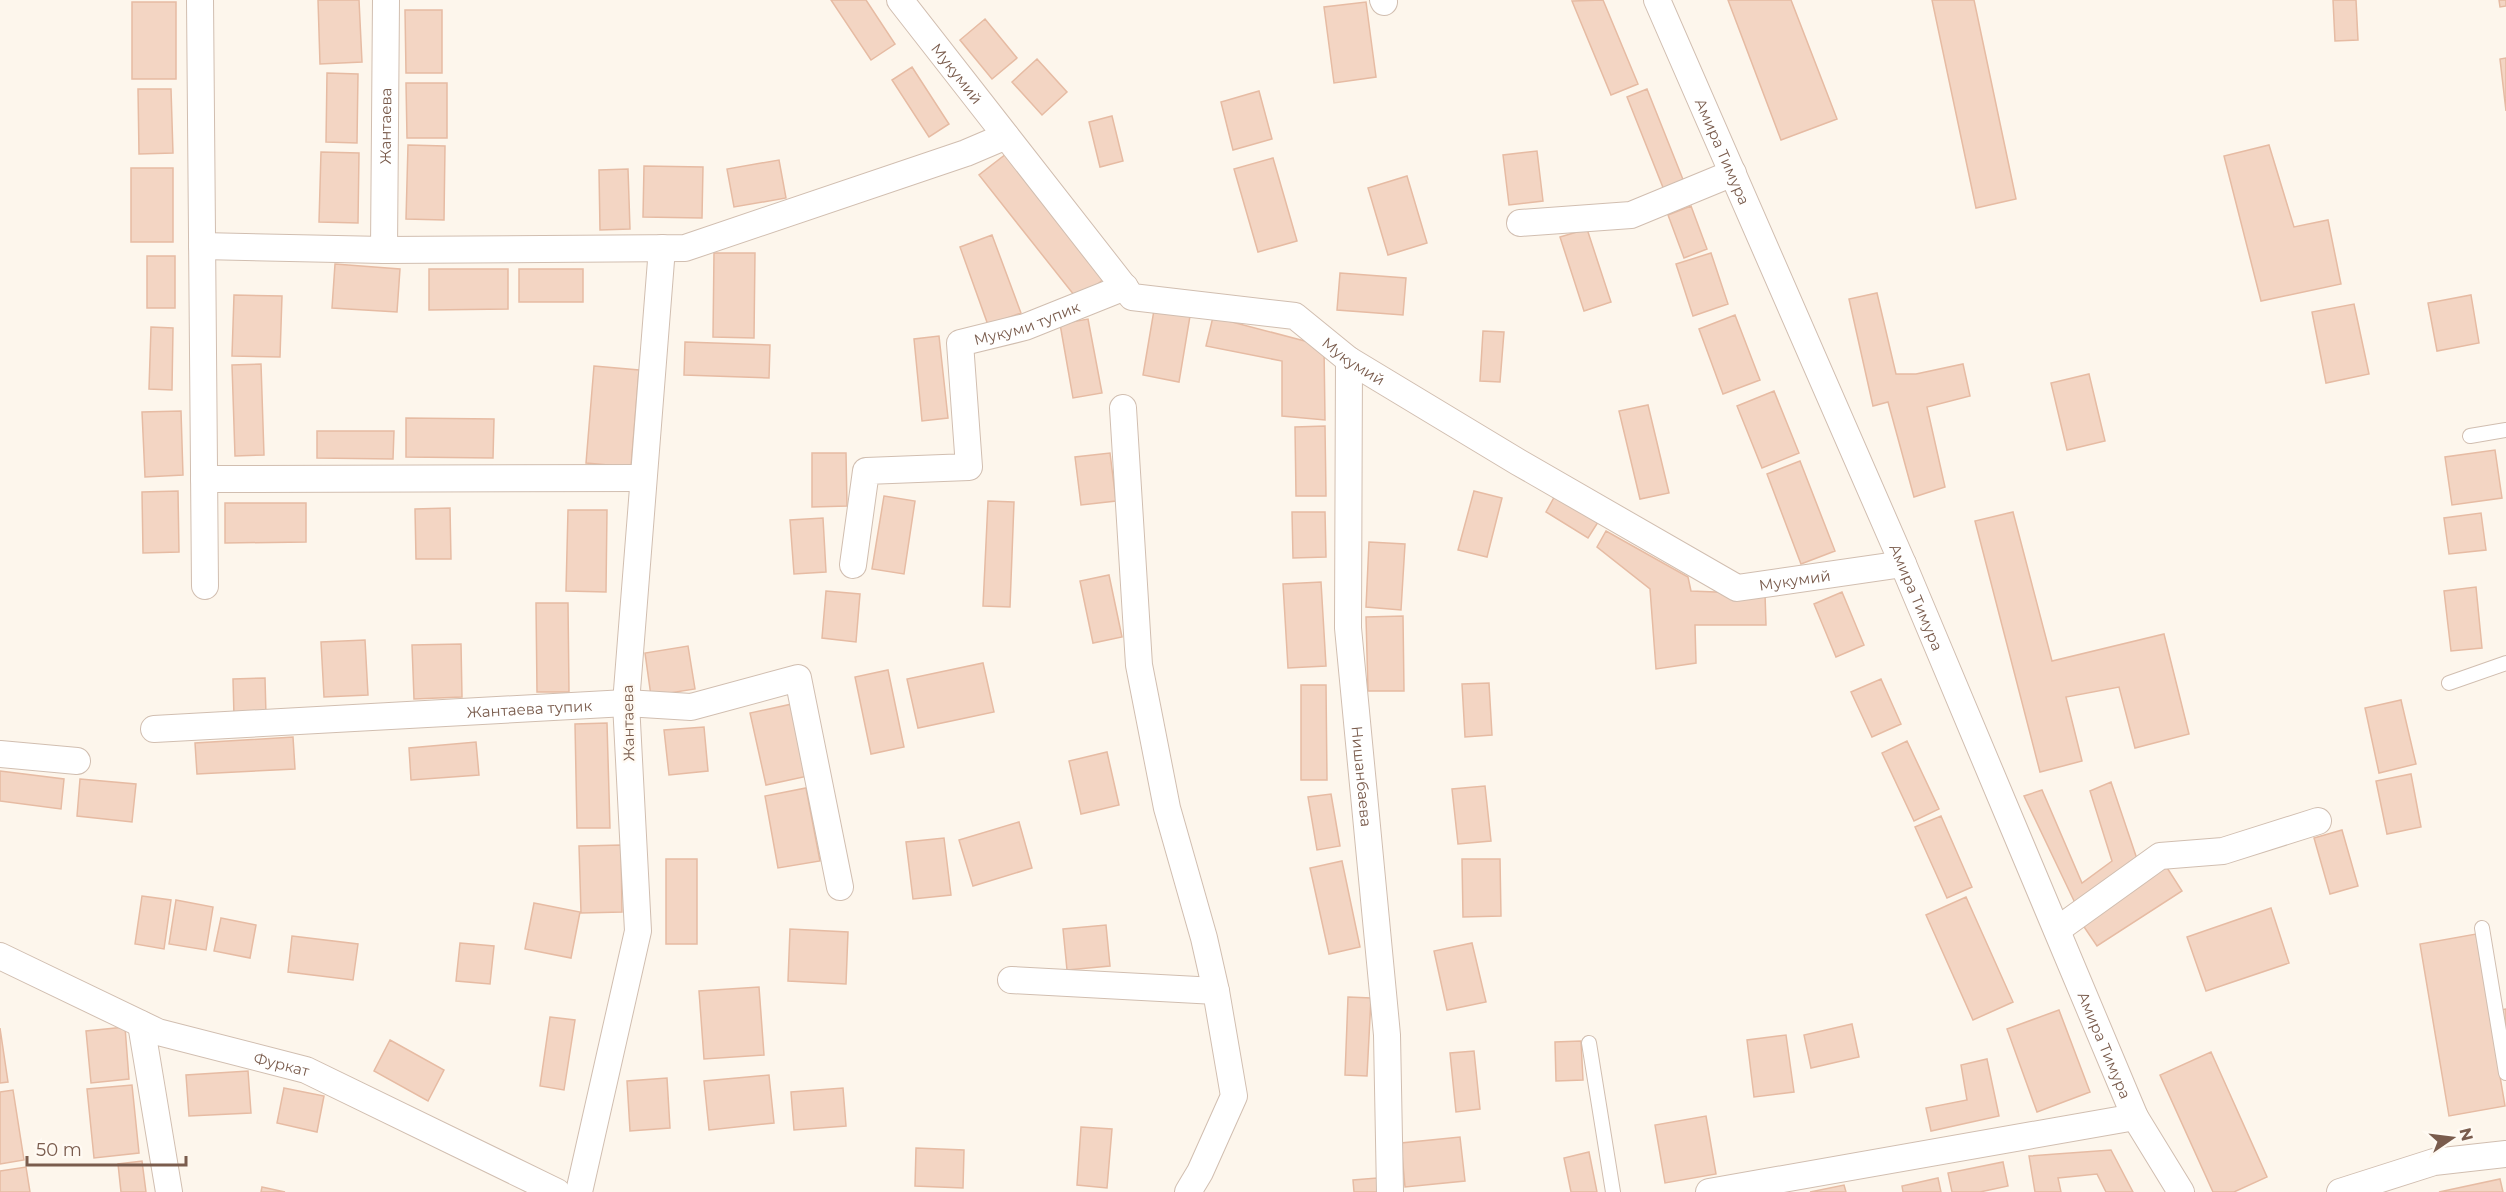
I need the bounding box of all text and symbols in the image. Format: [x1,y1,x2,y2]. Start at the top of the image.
street label: Мукумий [928,39,987,108]
street label: Жантаева [375,88,395,165]
street label: Амира Тимура [1691,95,1755,208]
street label: Мукуми тупик [972,297,1083,349]
street label: Мукумий [1318,333,1389,389]
street label: Амира Тимура [1886,540,1948,653]
street label: Мукумий [1758,565,1832,594]
street label: Жантаева [618,684,638,762]
street label: Жантаева тупик [466,695,593,721]
street label: Нишанбаева [1348,725,1376,828]
street label: Амира Тимура [2074,989,2136,1102]
street label: Фуркат [252,1047,312,1080]
north arrow [2422,1108,2482,1168]
text: N [2455,1126,2477,1143]
scale bar [27,1129,186,1167]
text: 50 m [36,1139,82,1161]

